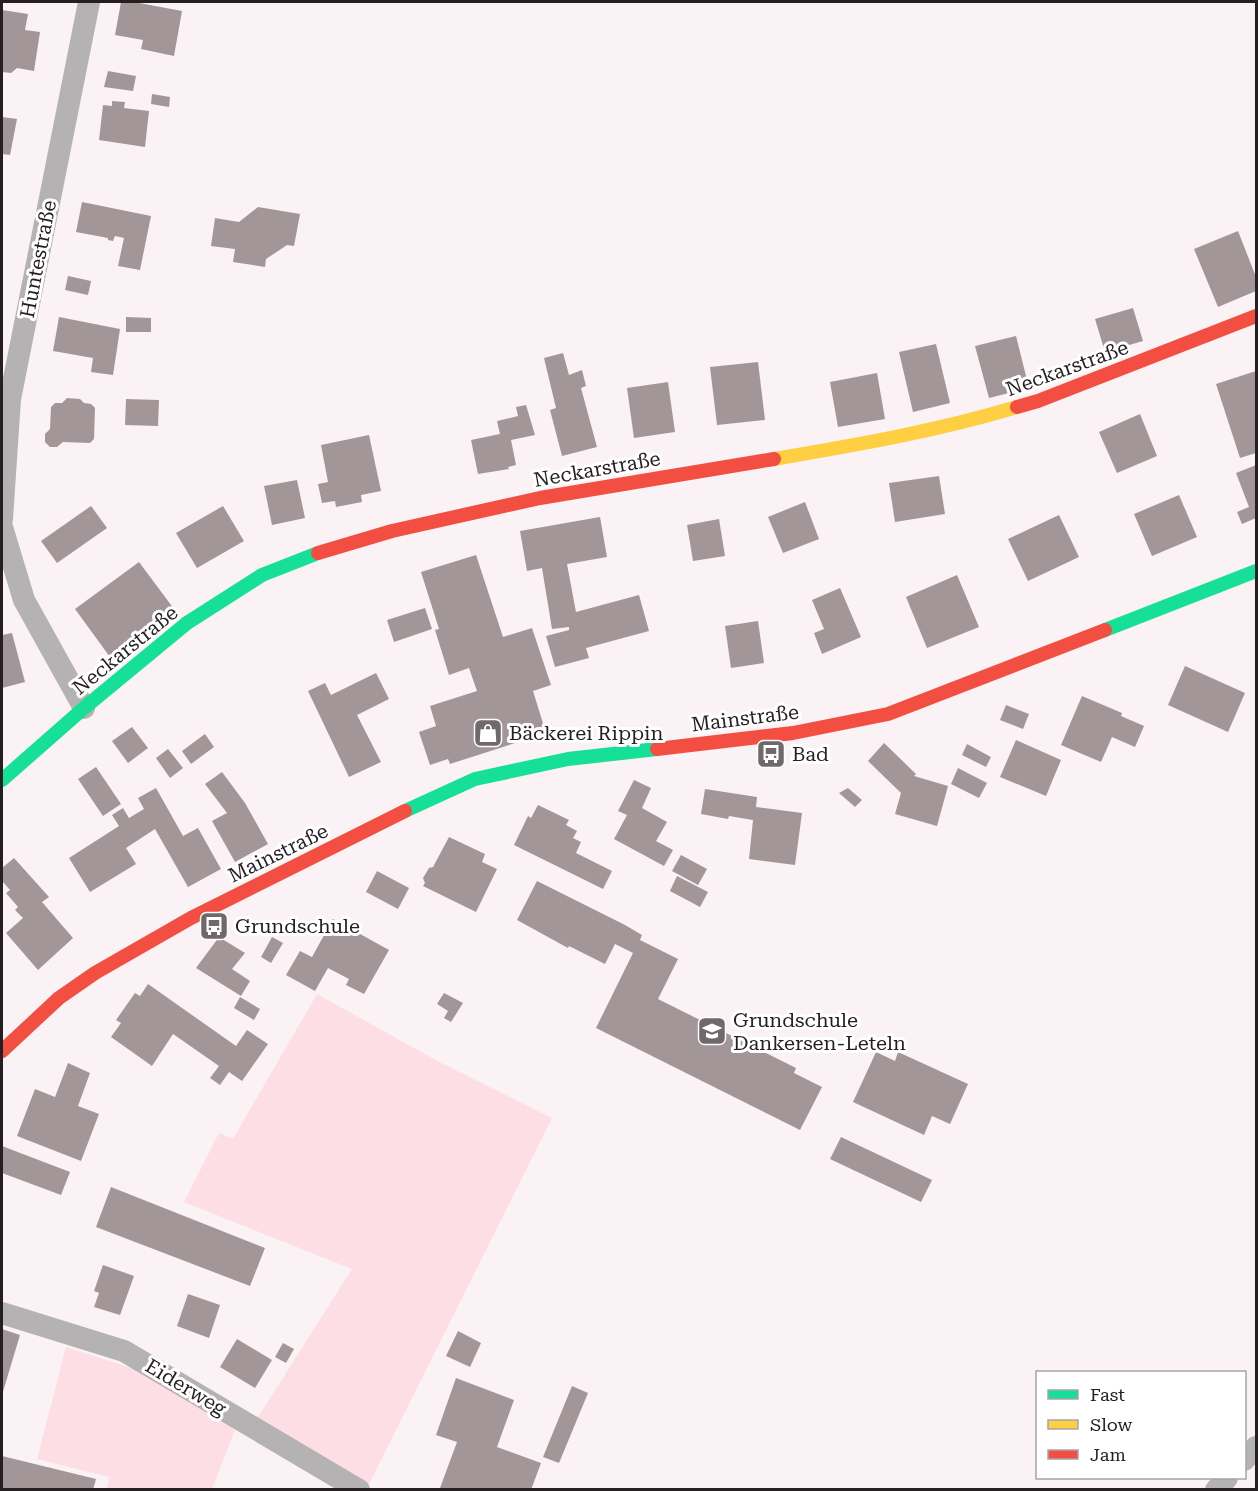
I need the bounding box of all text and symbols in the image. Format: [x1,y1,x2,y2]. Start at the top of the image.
street label: Huntestraße [15,198,61,320]
street label: Neckarstraße [1003,335,1131,401]
street label: Neckarstraße [532,446,662,492]
street label: Neckarstraße [68,600,182,700]
street label: Mainstraße [690,699,800,737]
shop icon: Bäckerei Rippin [472,717,504,749]
place label: Bäckerei Rippin [509,721,663,745]
bus stop icon: Bad [755,738,787,770]
place label: Bad [792,742,829,766]
street label: Mainstraße [224,818,332,888]
bus stop icon: Grundschule [198,910,230,942]
place label: Grundschule [235,914,360,938]
place label: Grundschule Dankersen-Leteln [733,1008,906,1055]
school or university icon: Grundschule Dankersen-Leteln [696,1015,728,1047]
street label: Eiderweg [141,1354,231,1421]
legend [1036,1371,1246,1479]
text: Fast [1090,1384,1125,1405]
text: Slow [1090,1414,1132,1435]
text: Jam [1090,1444,1126,1465]

